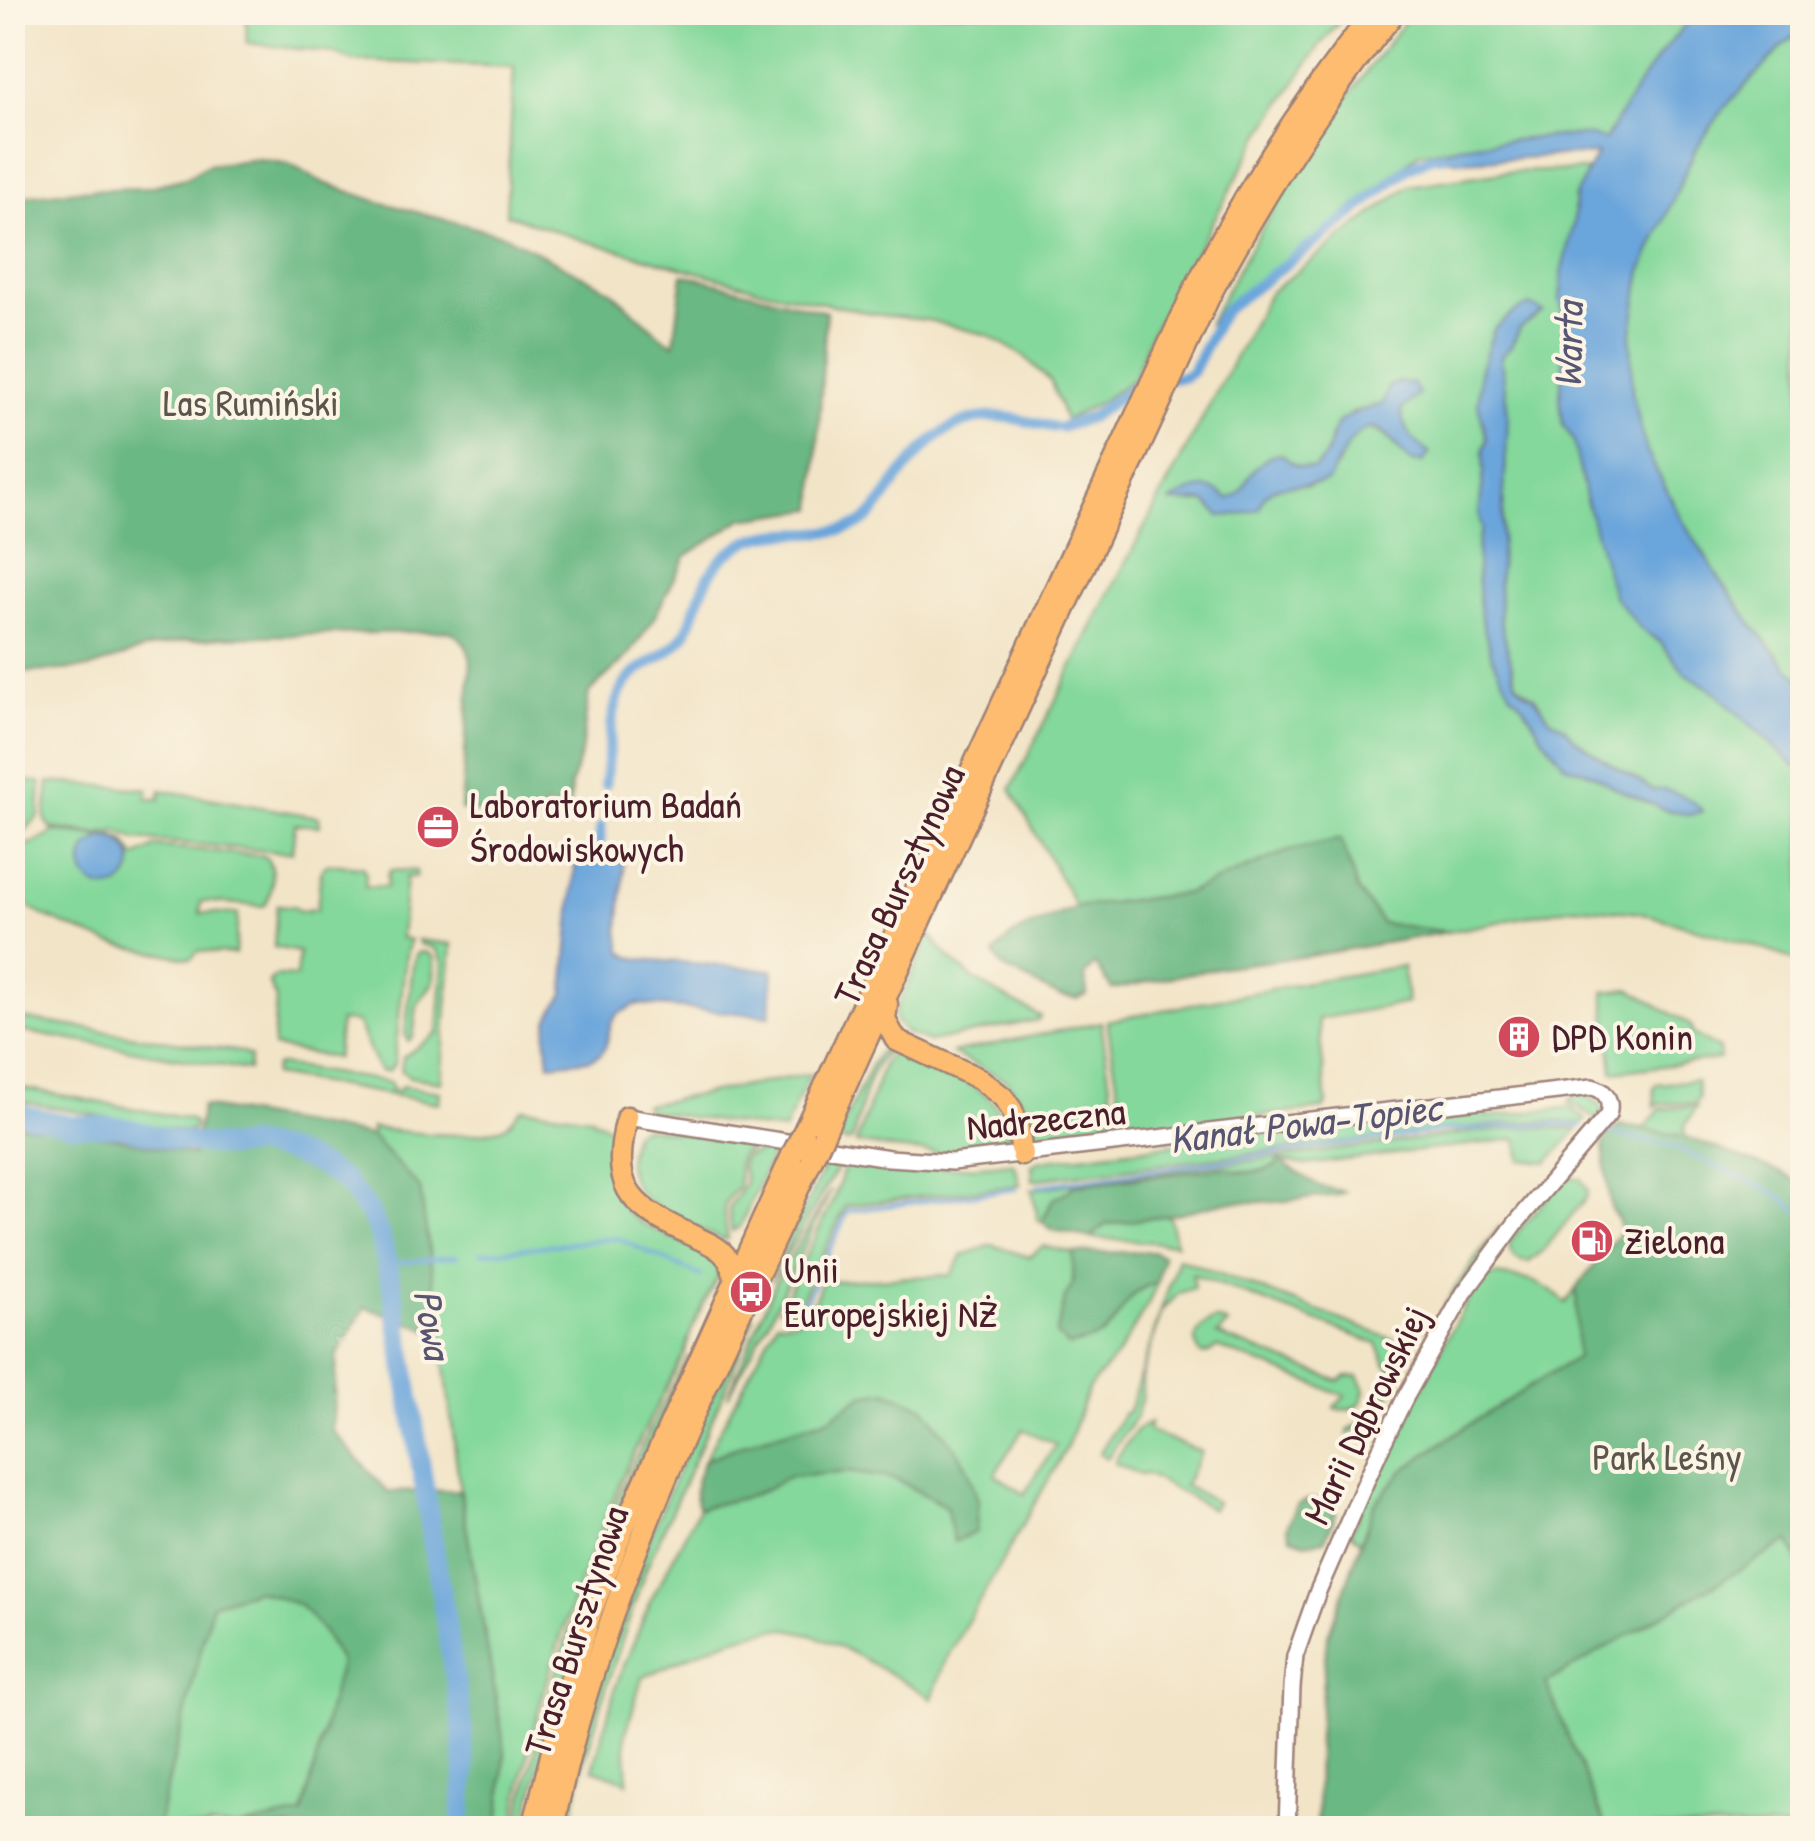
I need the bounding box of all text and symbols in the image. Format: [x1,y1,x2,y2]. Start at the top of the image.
water label: Warta [1539,298,1595,388]
park label: Las Rumiński [163,376,339,428]
street label: Trasa Bursztynowa [820,756,977,1013]
place label: Laboratorium Badań Środowiskowych [470,778,742,874]
office icon: Laboratorium Badań Środowiskowych [415,804,461,850]
place label: DPD Konin [1552,1010,1693,1062]
building icon: DPD Konin [1496,1014,1542,1060]
water label: Kanał Powa-Topiec [1166,1078,1448,1166]
street label: Nadrzeczna [964,1084,1128,1152]
place label: Zielona [1624,1214,1725,1266]
fuel station icon: Zielona [1569,1218,1615,1264]
place label: Unii Europejskiej NŻ [784,1243,997,1339]
bus stop icon: Unii Europejskiej NŻ [728,1269,774,1315]
water label: Powa [401,1285,467,1367]
street label: Marii Dąbrowskiej [1290,1297,1440,1532]
park label: Park Leśny [1592,1430,1742,1482]
street label: Trasa Bursztynowa [510,1499,640,1762]

